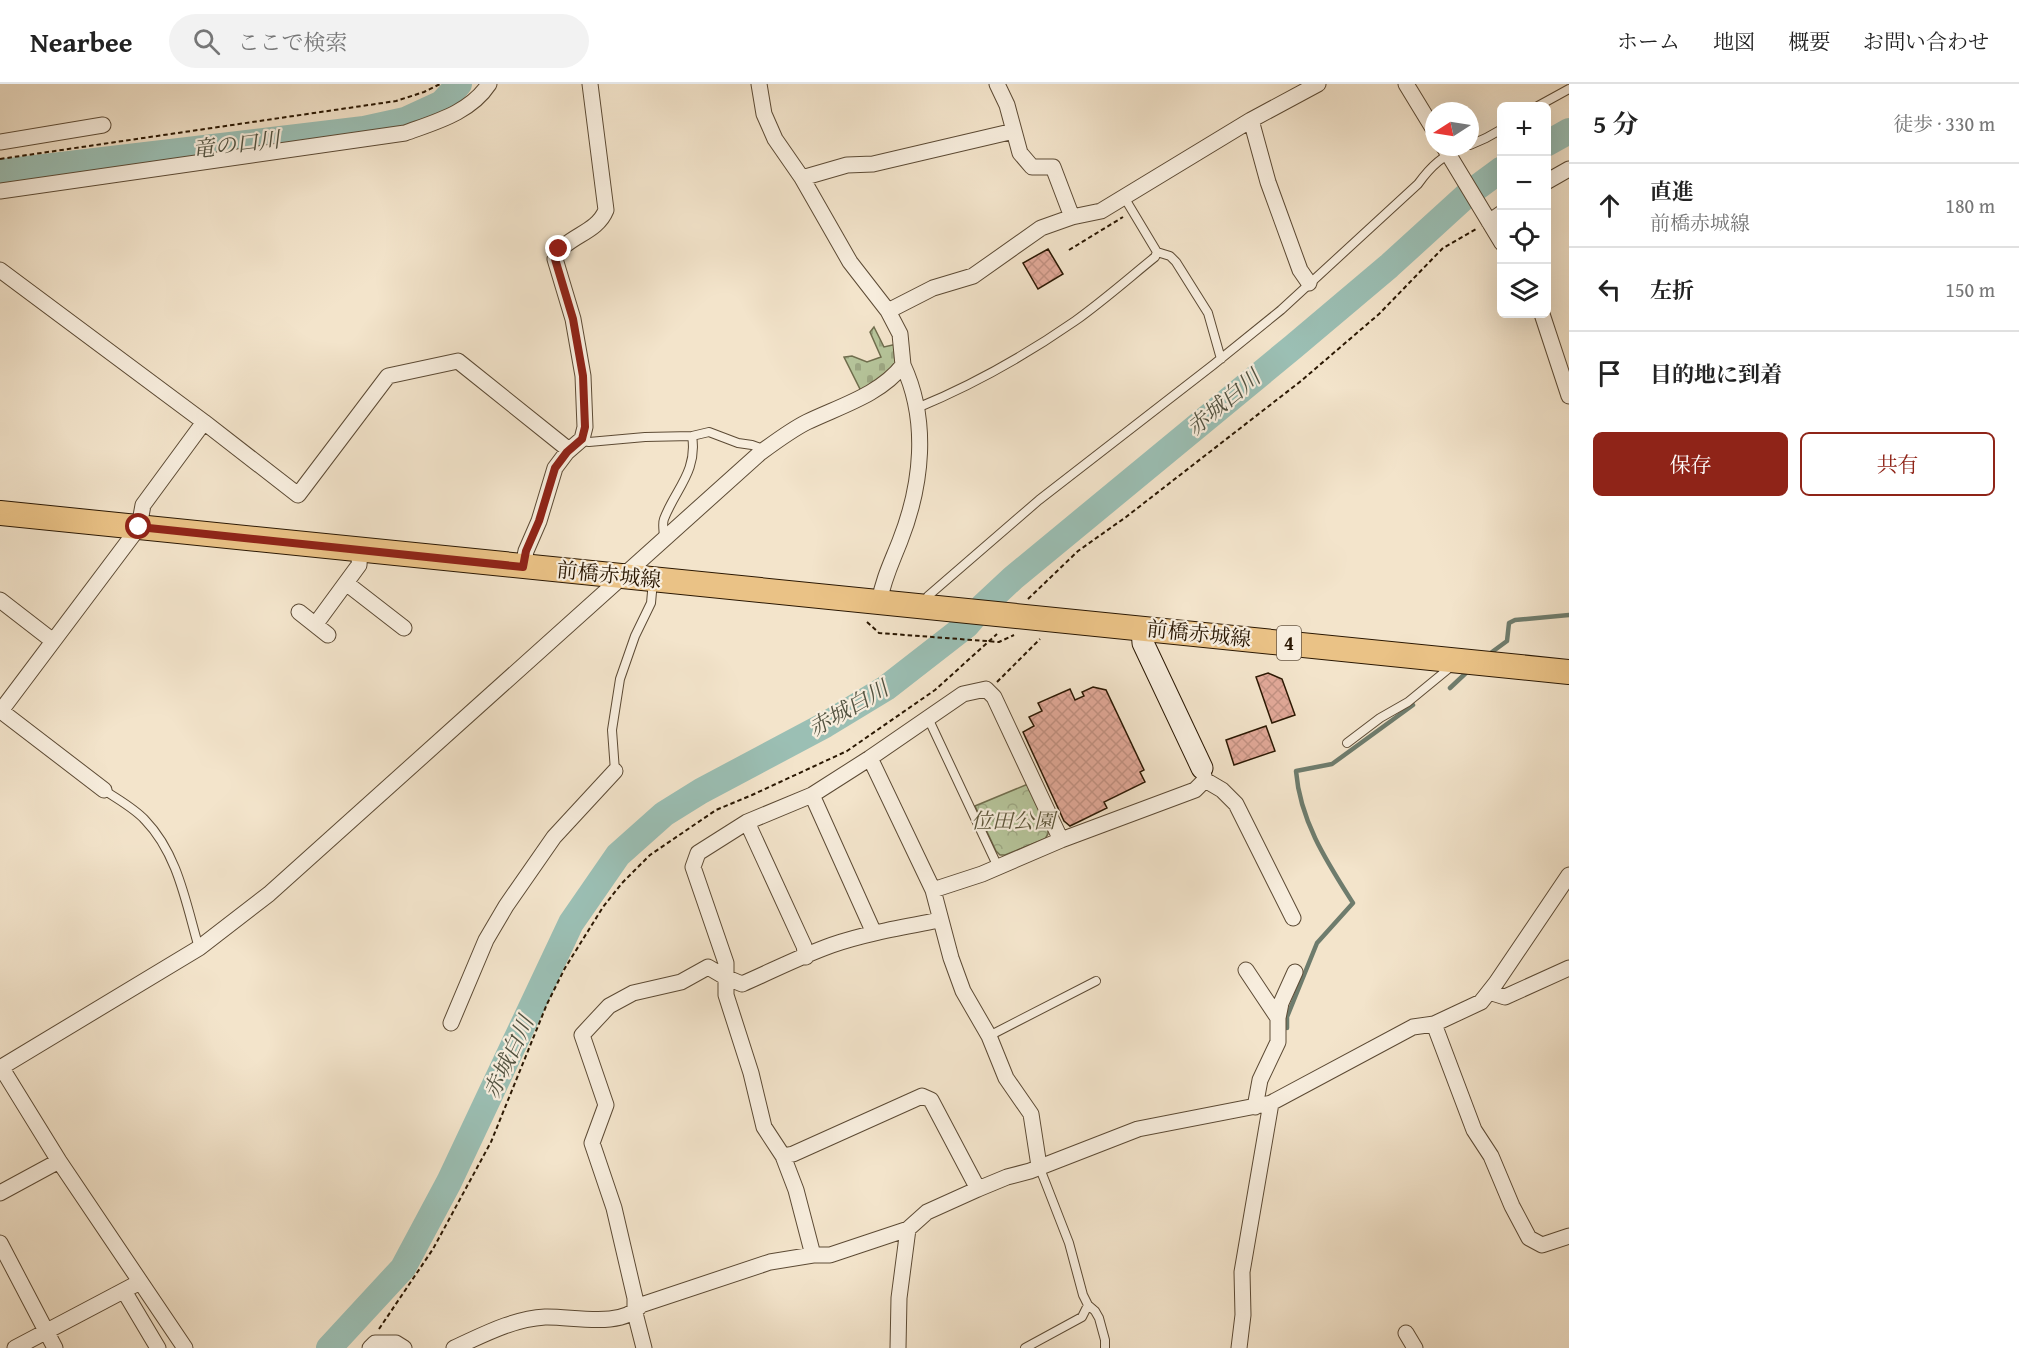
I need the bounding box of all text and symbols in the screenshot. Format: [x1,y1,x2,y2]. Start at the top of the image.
search box [169,14,589,68]
text: Nearbee [30,21,133,62]
icon: search [190,25,223,58]
text: ここで検索 [238,26,348,58]
text: ホーム [1617,26,1680,57]
text: 地図 [1713,26,1755,57]
text: 概要 [1788,26,1830,57]
text: お問い合わせ [1863,26,1989,57]
north arrow [1425,102,1479,156]
map controls [1497,102,1551,318]
button: + [1497,102,1551,156]
text: 5 分 [1593,104,1638,143]
text: 徒歩 · 330 m [1893,109,1995,138]
water label: 竜の口川 [190,123,284,165]
button: − [1497,156,1551,210]
text: 直進 [1650,175,1694,207]
icon: ahead [1593,189,1626,222]
text: 180 m [1945,191,1995,220]
text: 前橋赤城線 [1650,208,1750,237]
button: locate [1497,210,1551,264]
route end [545,235,571,261]
button: layers [1497,264,1551,318]
icon: left [1593,273,1626,306]
text: 左折 [1650,274,1694,306]
text: 150 m [1945,275,1995,304]
icon: arrive [1593,357,1626,390]
text: 目的地に到着 [1650,358,1782,390]
water label: 赤城白川 [1179,360,1269,443]
button: 保存 [1593,432,1788,496]
button: 共有 [1800,432,1995,496]
route start [125,513,151,539]
street label: 前橋赤城線 [555,554,663,595]
street label: 前橋赤城線 [1145,613,1253,654]
road number: 4 [1277,626,1301,660]
water label: 赤城白川 [802,671,896,744]
park label: 位田公園 [971,805,1058,836]
water label: 赤城白川 [475,1009,542,1104]

